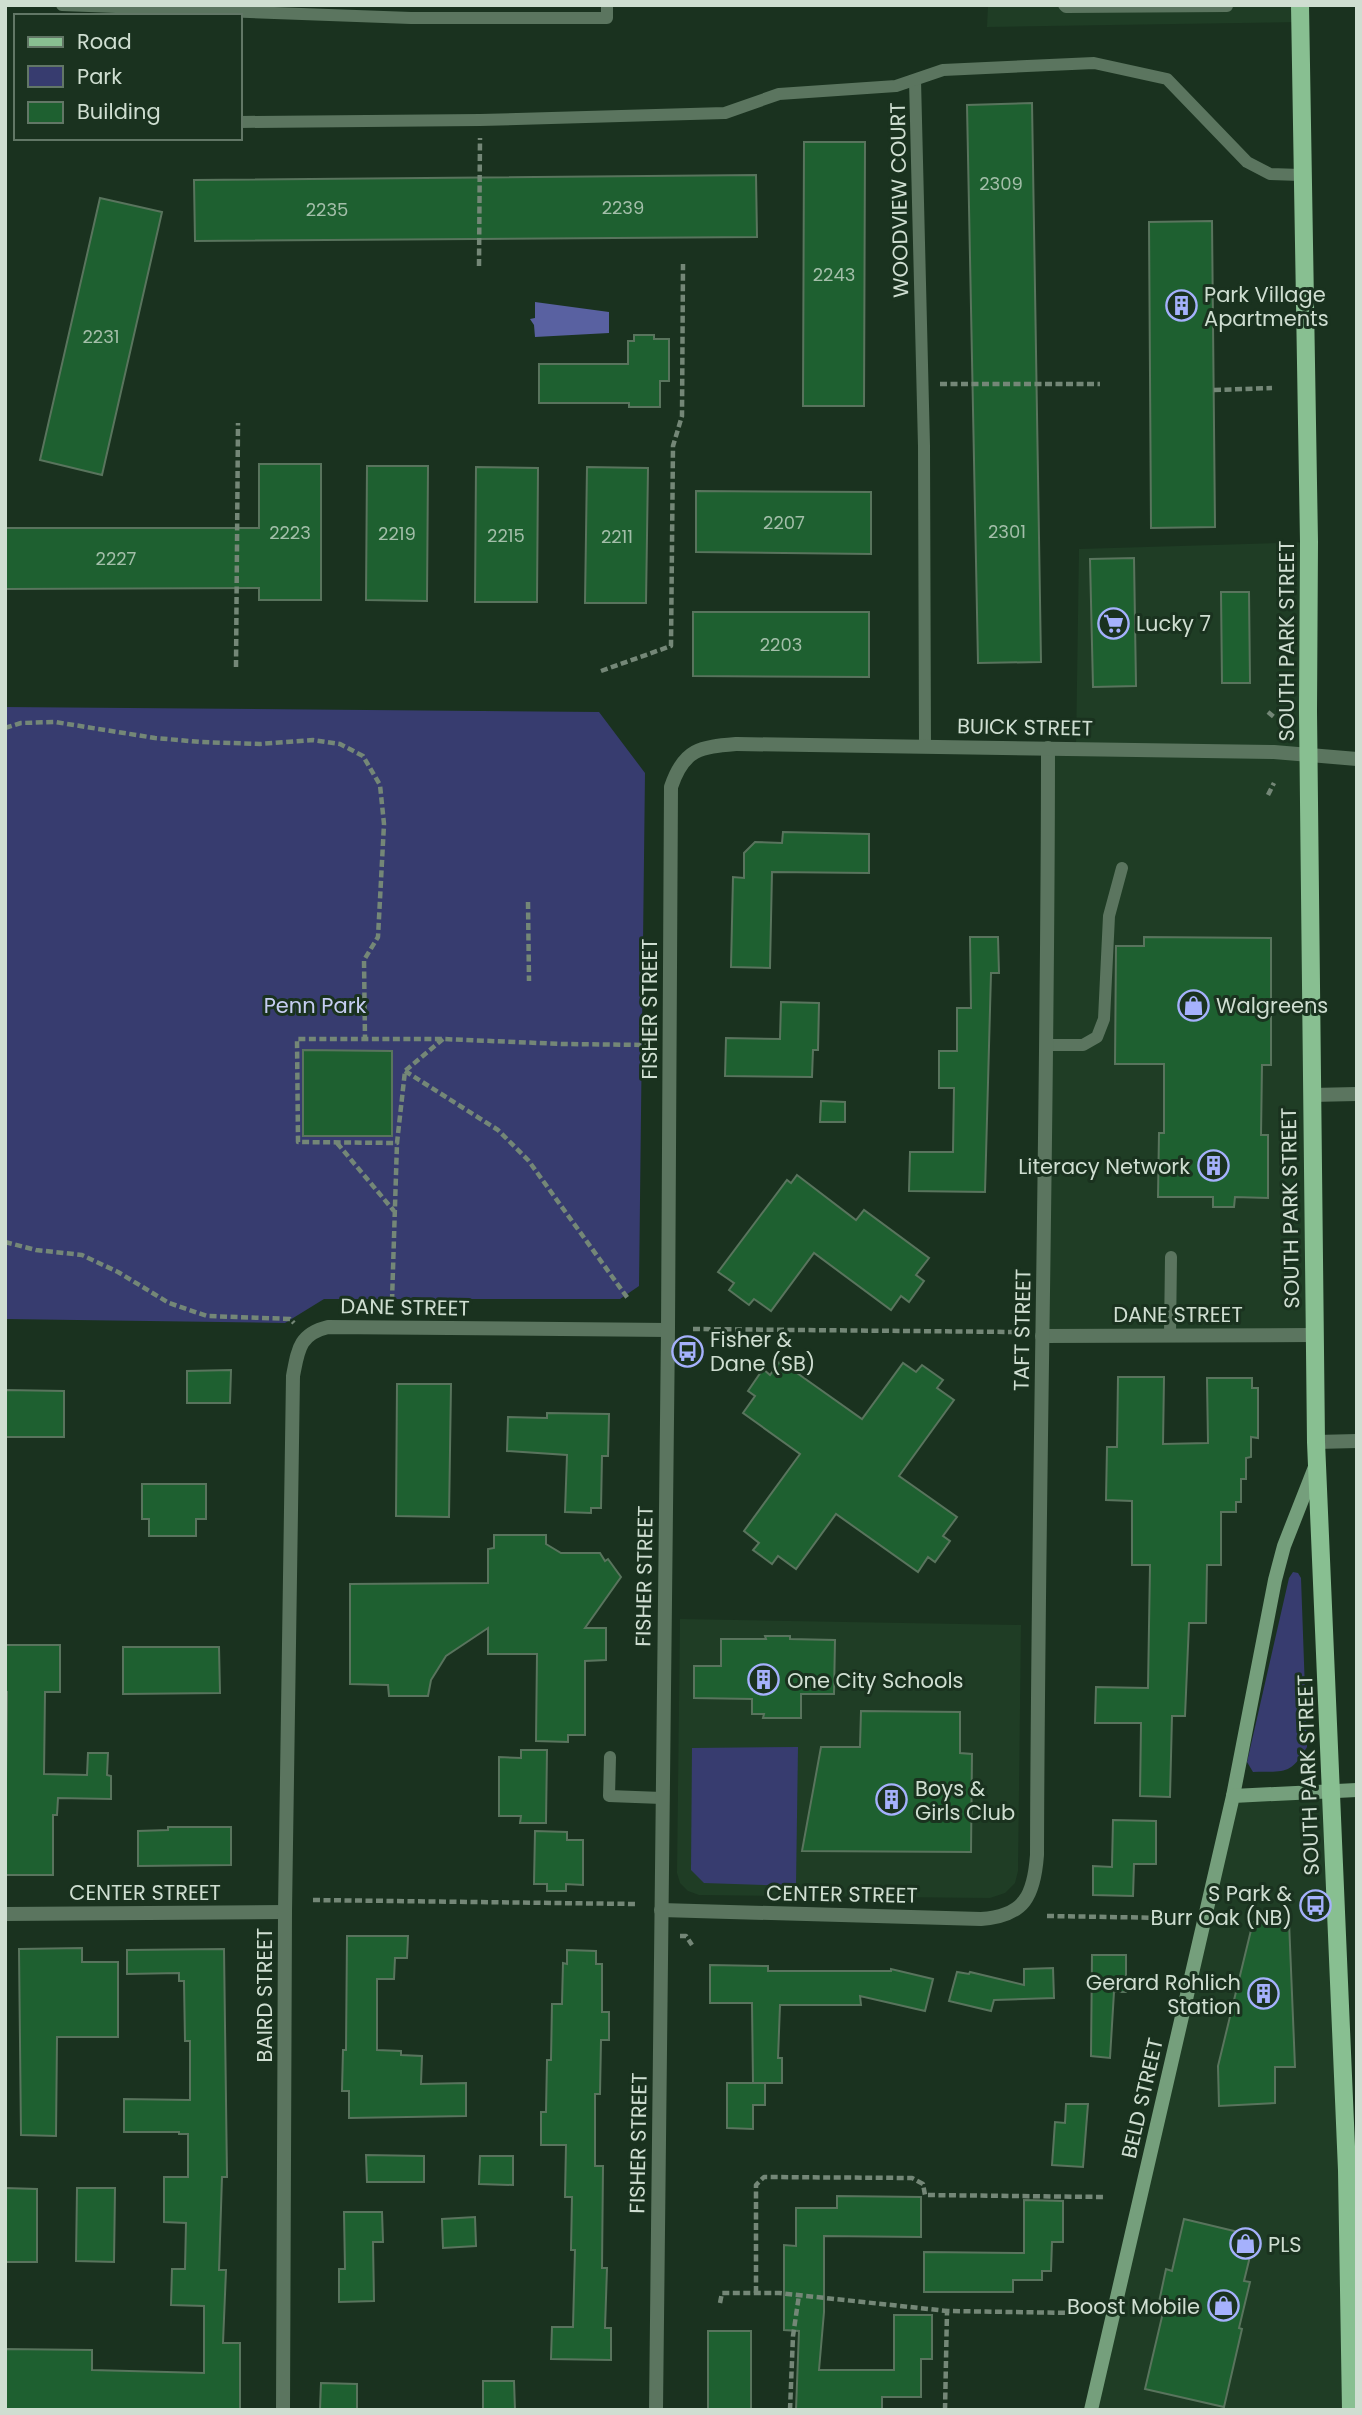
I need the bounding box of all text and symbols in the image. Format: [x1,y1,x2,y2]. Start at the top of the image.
legend [14,14,242,140]
text: Road [77,27,132,56]
text: Park [77,62,122,91]
text: Building [77,97,161,126]
street label: WOODVIEW COURT [883,102,915,298]
house number: 2309 [979,171,1023,196]
house number: 2239 [602,195,644,220]
house number: 2235 [306,197,348,222]
house number: 2243 [813,262,855,287]
place label: Park Village Apartments [1204,280,1329,333]
building icon: Park Village Apartments [1164,289,1198,323]
house number: 2231 [82,324,120,349]
house number: 2207 [763,510,805,535]
house number: 2301 [988,519,1026,544]
house number: 2223 [269,520,311,545]
house number: 2219 [378,521,416,546]
house number: 2215 [487,523,525,548]
house number: 2211 [601,524,633,549]
street label: SOUTH PARK STREET [1272,540,1301,742]
house number: 2227 [96,546,137,571]
supermarket icon: Lucky 7 [1096,606,1130,640]
place label: Lucky 7 [1136,609,1211,638]
house number: 2203 [760,632,802,657]
street label: BUICK STREET [957,711,1093,743]
street label: FISHER STREET [635,938,664,1080]
shop icon: Walgreens [1176,988,1210,1022]
park label: Penn Park [264,991,367,1020]
place label: Walgreens [1216,991,1328,1020]
street label: SOUTH PARK STREET [1274,1107,1306,1309]
building icon: Literacy Network [1196,1149,1230,1183]
place label: Literacy Network [1018,1152,1190,1181]
street label: TAFT STREET [1006,1269,1038,1391]
street label: DANE STREET [340,1291,470,1323]
street label: DANE STREET [1113,1300,1243,1329]
place label: Fisher & Dane (SB) [710,1325,815,1378]
bus stop icon: Fisher & Dane (SB) [670,1334,704,1368]
street label: FISHER STREET [628,1505,660,1647]
building icon: One City Schools [747,1663,781,1697]
place label: One City Schools [787,1666,964,1695]
street label: SOUTH PARK STREET [1290,1674,1326,1876]
place label: Boys & Girls Club [915,1774,1015,1827]
building icon: Boys & Girls Club [875,1783,909,1817]
street label: CENTER STREET [69,1878,221,1907]
street label: CENTER STREET [766,1878,918,1910]
place label: S Park & Burr Oak (NB) [1151,1879,1292,1932]
bus stop icon: S Park & Burr Oak (NB) [1298,1888,1332,1922]
street label: BAIRD STREET [250,1928,279,2062]
place label: Gerard Rohlich Station [1086,1968,1241,2021]
building icon: Gerard Rohlich Station [1247,1977,1281,2011]
street label: BELD STREET [1114,2035,1170,2161]
street label: FISHER STREET [622,2072,654,2214]
shop icon: PLS [1228,2227,1262,2261]
place label: PLS [1268,2230,1302,2259]
shop icon: Boost Mobile [1206,2289,1240,2323]
place label: Boost Mobile [1067,2292,1200,2321]

